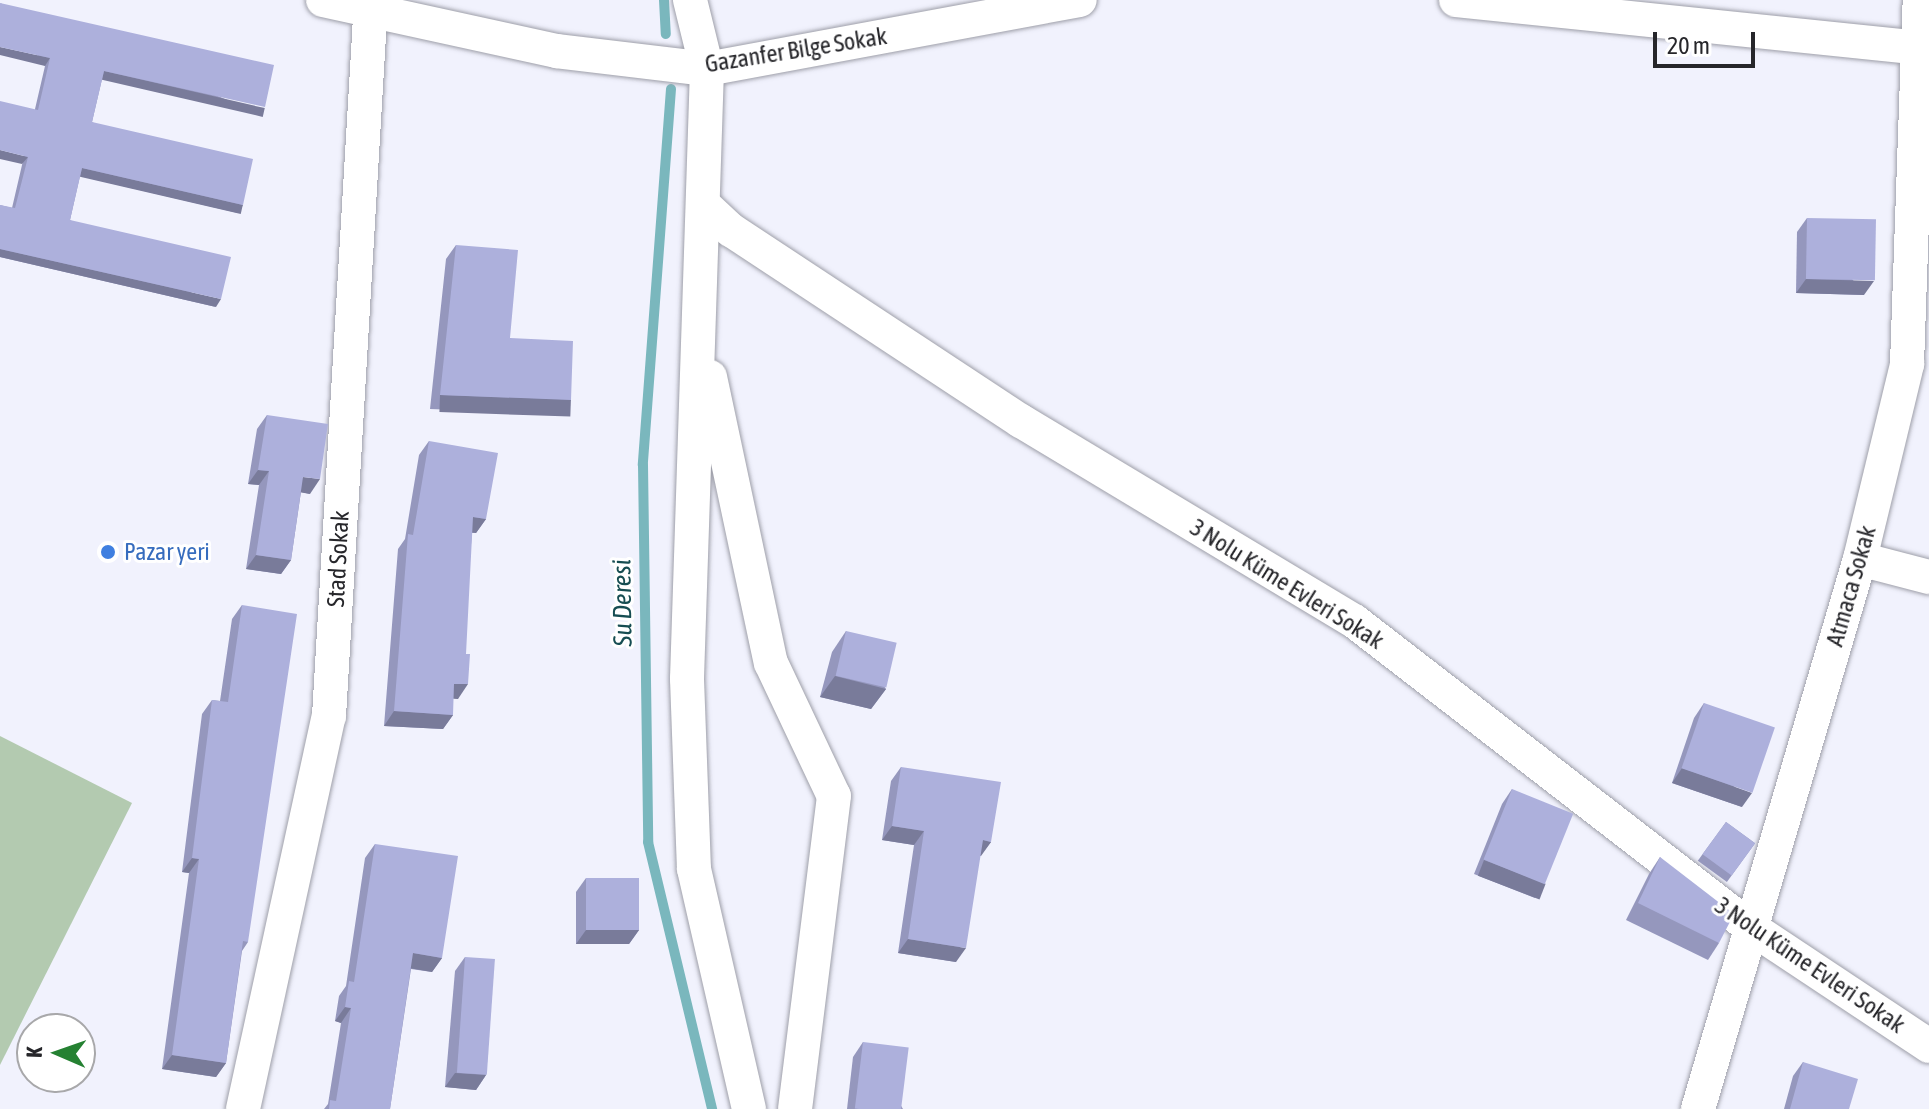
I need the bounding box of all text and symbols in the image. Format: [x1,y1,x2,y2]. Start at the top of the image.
scale bar [1657,16,1759,66]
street label: Gazanfer Bilge Sokak [703,21,889,79]
text: 20 m [1667,32,1710,59]
street label: Stad Sokak [321,510,355,608]
street label: 3 Nolu Küme Evleri Sokak [1185,513,1389,655]
street label: Atmaca Sokak [1820,522,1882,650]
place label: Pazar yeri [124,538,210,566]
marker: Pazar yeri [99,543,117,561]
water label: Su Deresi [607,559,639,647]
street label: 3 Nolu Küme Evleri Sokak [1710,891,1910,1039]
north arrow [16,1013,96,1093]
text: K [21,1046,47,1058]

